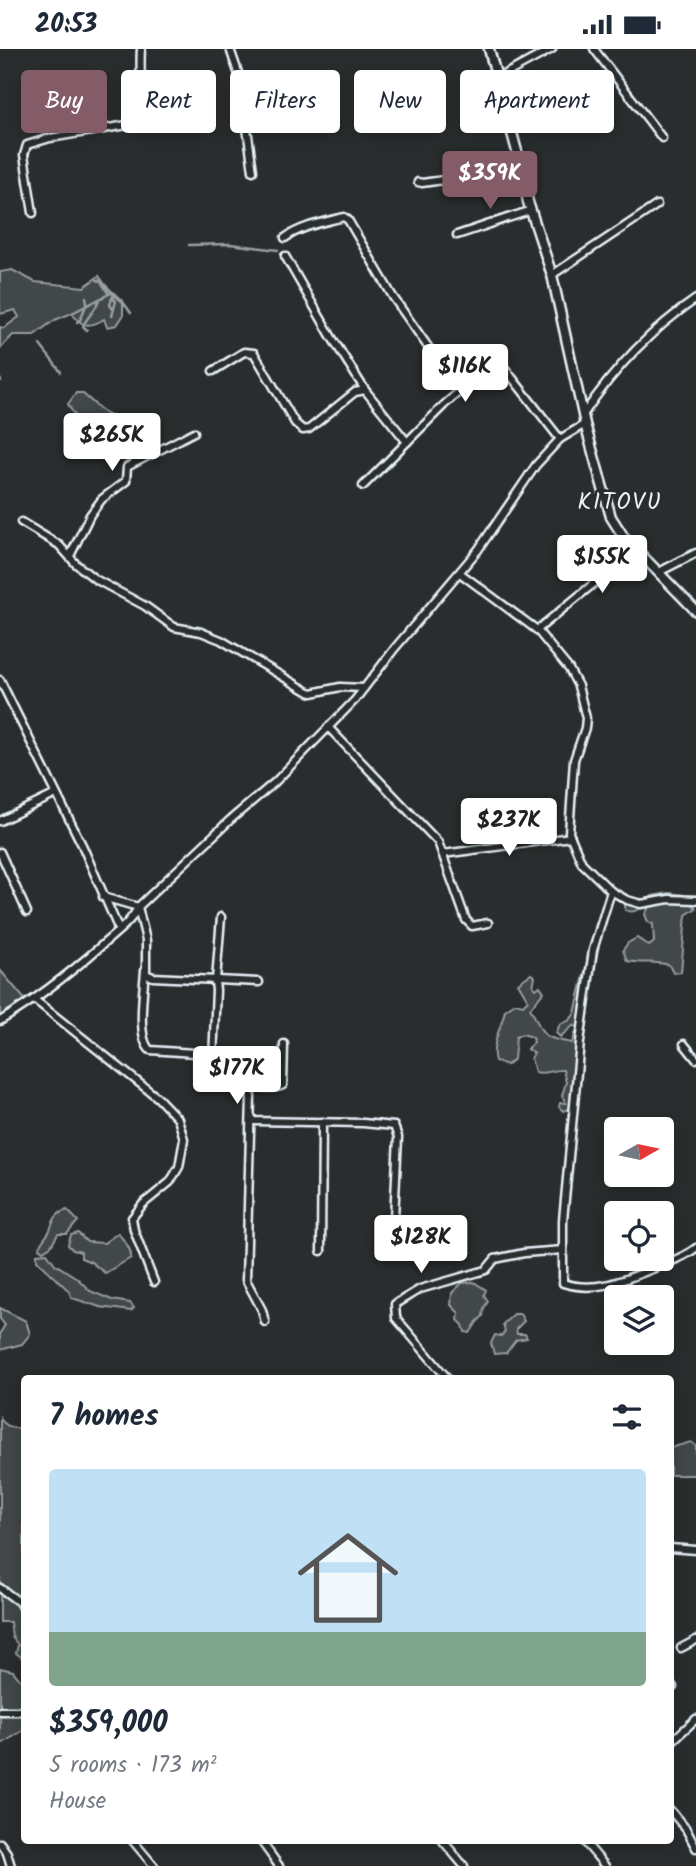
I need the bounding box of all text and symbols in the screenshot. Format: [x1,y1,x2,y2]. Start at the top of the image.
text: 20:53 [35,4,97,46]
chip: Buy [21,70,107,133]
chip: Rent [121,70,216,133]
chip: Filters [230,70,340,133]
chip: New [354,70,446,133]
chip: Apartment [460,70,614,133]
pin: $359K [441,151,539,211]
text: $359K [458,156,522,192]
pin: $116K [416,345,514,404]
text: $116K [438,349,492,385]
pin: $265K [63,413,161,473]
text: $265K [80,418,144,454]
district label: KITOVU [577,485,663,521]
pin: $155K [553,535,651,595]
text: $155K [573,540,631,576]
pin: $237K [460,799,558,858]
text: $237K [477,803,541,839]
pin: $177K [188,1047,286,1106]
text: $177K [209,1051,265,1087]
north arrow [604,1117,674,1187]
map controls [604,1117,674,1355]
button: locate [604,1201,674,1271]
pin: $128K [372,1215,470,1275]
text: $128K [390,1220,452,1256]
button: layers [604,1285,674,1355]
text: 7 homes [49,1393,159,1441]
icon: filters [608,1398,646,1436]
icon: home [285,1515,411,1641]
text: $359,000 [49,1700,168,1748]
text: 5 rooms · 173 m² [49,1748,217,1784]
text: House [49,1784,106,1820]

